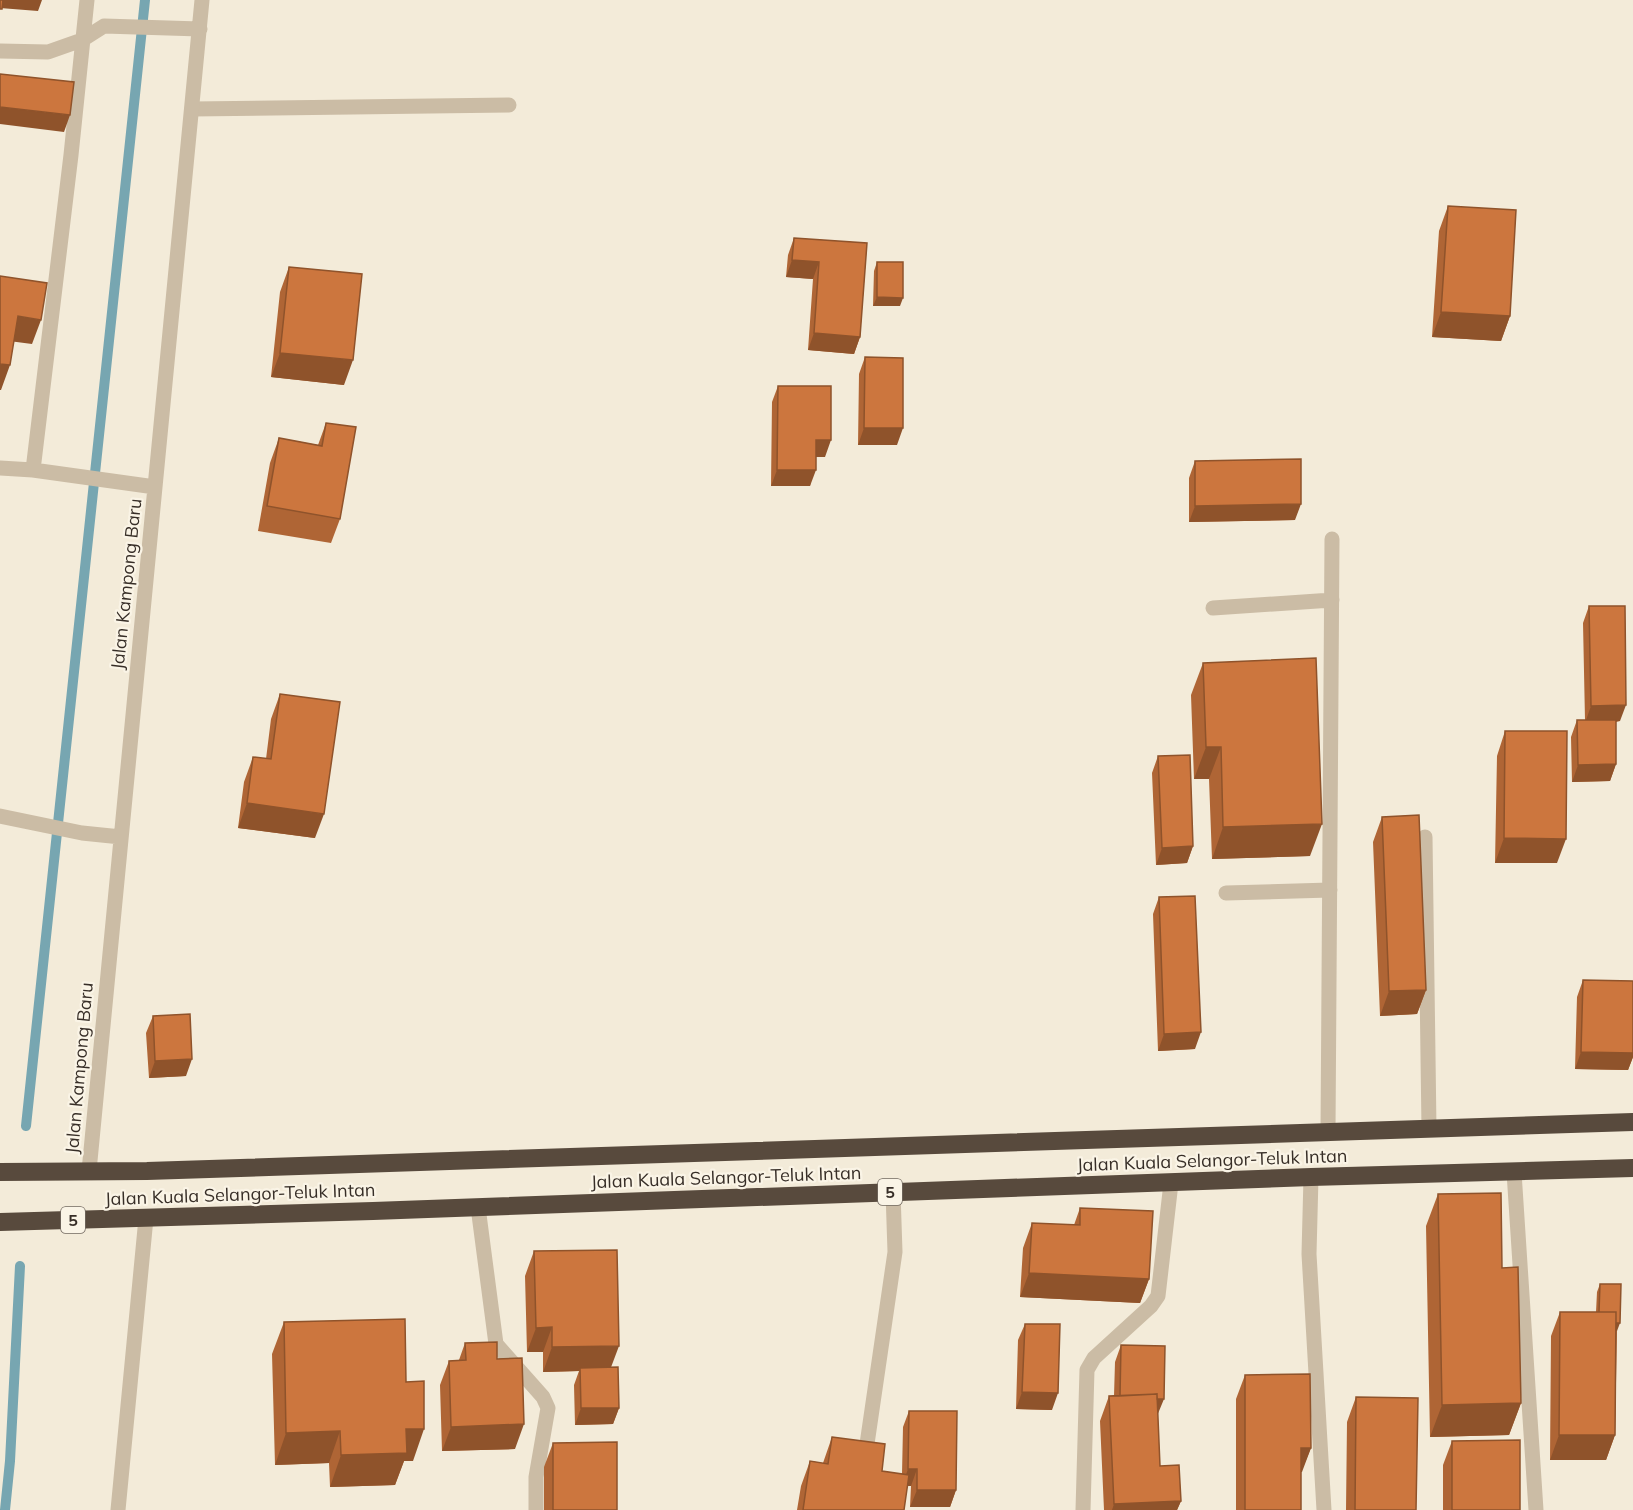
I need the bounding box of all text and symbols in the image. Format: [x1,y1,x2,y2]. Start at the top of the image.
street label: Jalan Kampong Baru [106,497,146,671]
street label: Jalan Kampong Baru [60,981,98,1155]
street label: Jalan Kuala Selangor-Teluk Intan [1076,1144,1348,1176]
street label: Jalan Kuala Selangor-Teluk Intan [590,1161,862,1193]
street label: Jalan Kuala Selangor-Teluk Intan [104,1178,376,1210]
road number: 5 [878,1179,902,1205]
road number: 5 [61,1207,85,1233]

